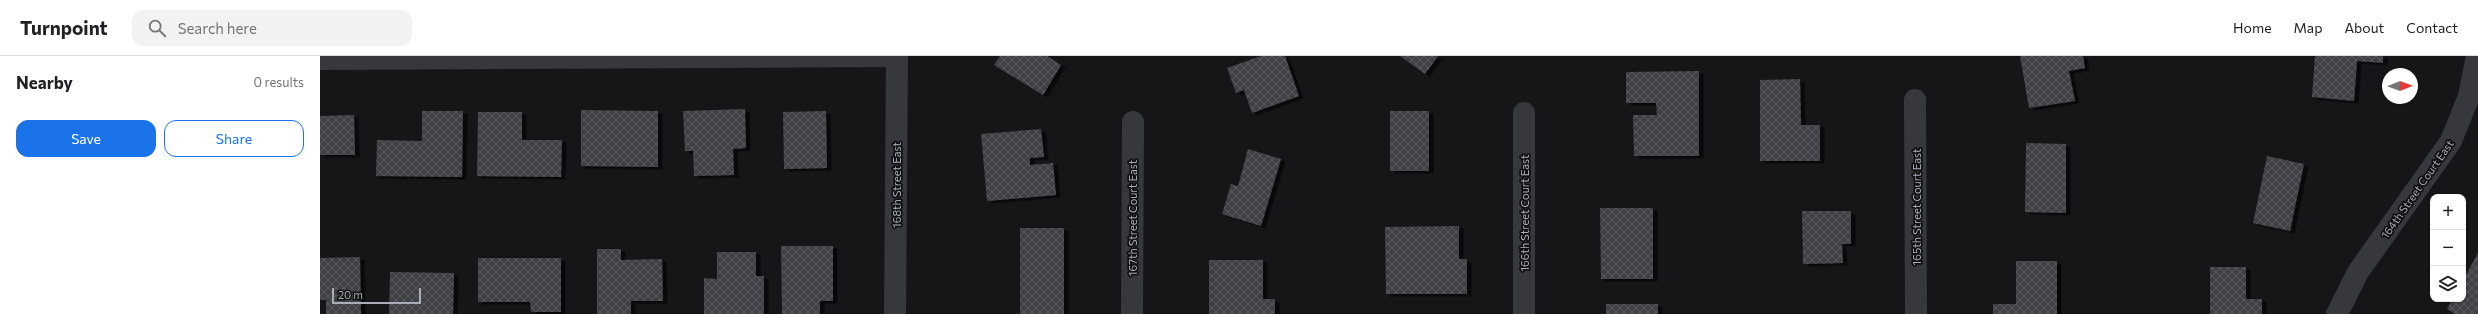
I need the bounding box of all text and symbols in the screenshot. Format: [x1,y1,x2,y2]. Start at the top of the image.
search box [132,10,412,46]
text: Turnpoint [20,16,108,39]
icon: search [146,17,168,39]
text: Search here [178,19,257,37]
text: Home [2233,19,2272,36]
text: Map [2294,19,2322,36]
text: About [2344,19,2384,36]
text: Contact [2406,19,2458,36]
north arrow [2382,68,2418,104]
text: Nearby [16,72,73,93]
text: 0 results [253,74,304,90]
button: Save [16,120,156,157]
button: Share [164,120,304,157]
street label: 164th Street Court East [2378,137,2456,241]
street label: 168th Street East [890,142,903,228]
street label: 165th Street Court East [1910,148,1923,265]
street label: 166th Street Court East [1518,154,1531,272]
street label: 167th Street Court East [1126,159,1139,276]
map controls [2430,194,2466,302]
button: + [2430,194,2466,230]
button: − [2430,230,2466,266]
button: layers [2430,266,2466,302]
scale bar [332,286,421,305]
text: 20 m [338,288,363,301]

